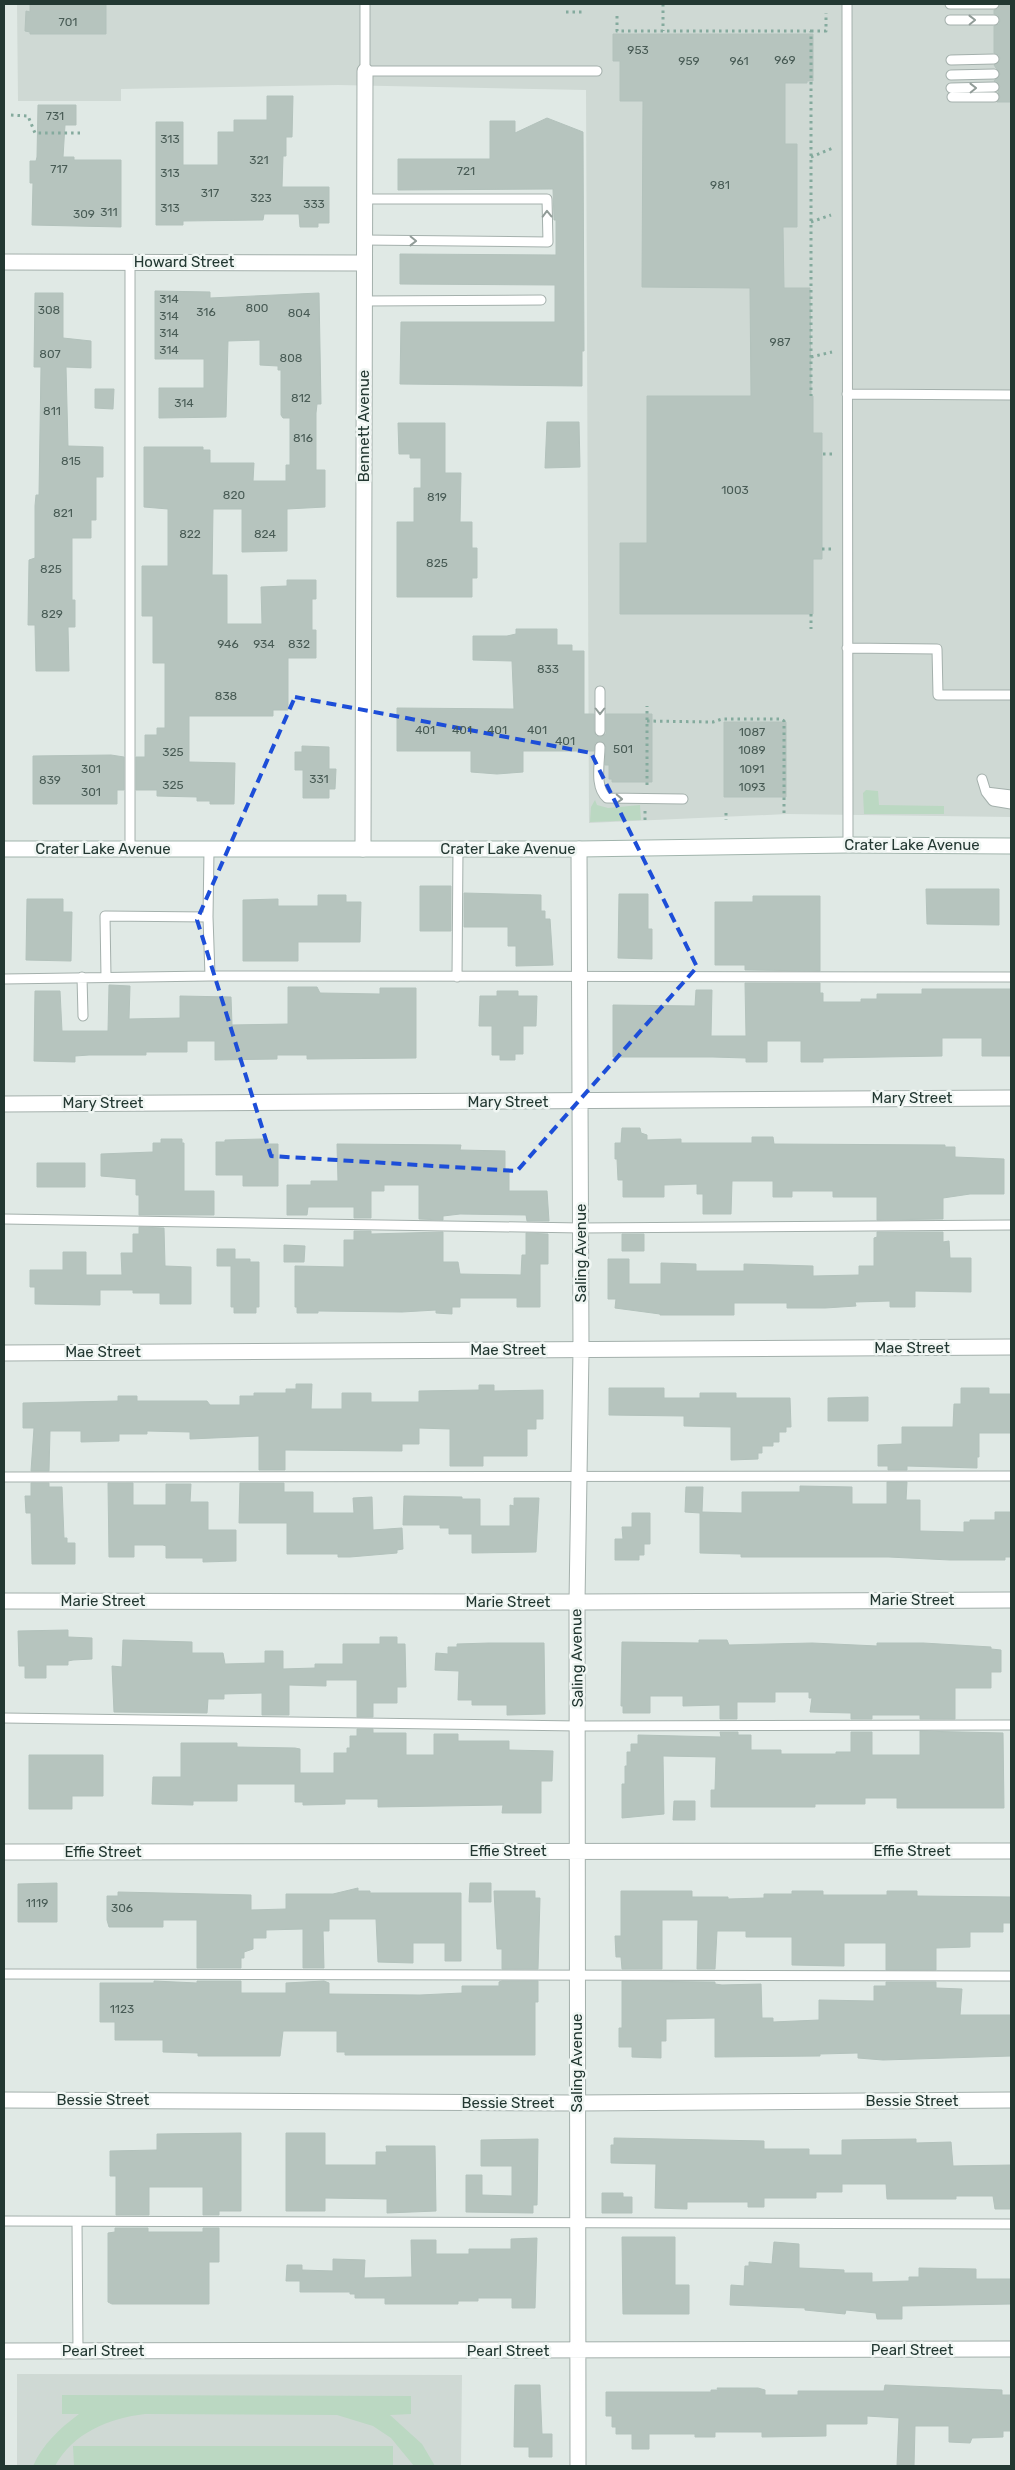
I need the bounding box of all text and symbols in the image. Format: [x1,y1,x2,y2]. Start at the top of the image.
house number: 701 [59,15,77,29]
one-way arrow [968,15,976,25]
house number: 953 [627,43,649,57]
house number: 969 [774,53,796,67]
house number: 959 [678,54,700,68]
house number: 961 [729,54,749,68]
one-way arrow [969,82,977,93]
house number: 731 [46,109,64,123]
house number: 313 [160,132,180,146]
house number: 321 [249,153,269,167]
house number: 717 [50,162,68,176]
house number: 721 [457,164,475,178]
house number: 313 [160,166,180,180]
house number: 981 [710,178,730,192]
house number: 317 [201,186,219,200]
house number: 323 [250,191,272,205]
house number: 333 [303,197,325,211]
house number: 313 [160,201,180,215]
house number: 311 [100,205,118,219]
house number: 309 [73,207,95,221]
one-way arrow [542,210,552,218]
one-way arrow [410,236,417,246]
street label: Howard Street [134,253,234,271]
house number: 314 [159,292,179,306]
house number: 800 [246,301,268,315]
house number: 308 [38,303,60,317]
house number: 316 [196,305,216,319]
house number: 804 [288,306,311,320]
house number: 314 [159,309,179,323]
house number: 314 [159,326,179,340]
house number: 987 [770,335,790,349]
house number: 314 [159,343,179,357]
house number: 807 [39,347,61,361]
house number: 808 [280,351,302,365]
street label: Bennett Avenue [355,370,373,482]
house number: 812 [291,391,311,405]
house number: 314 [174,396,194,410]
house number: 811 [43,404,61,418]
house number: 816 [293,431,313,445]
house number: 815 [61,454,81,468]
house number: 1003 [721,483,749,497]
house number: 820 [223,488,245,502]
house number: 819 [427,490,447,504]
house number: 821 [53,506,73,520]
house number: 822 [179,527,201,541]
house number: 824 [254,527,277,541]
house number: 825 [426,556,448,570]
house number: 825 [40,562,62,576]
house number: 829 [41,607,63,621]
house number: 946 [217,637,239,651]
house number: 934 [253,637,275,651]
house number: 832 [288,637,310,651]
house number: 833 [537,662,559,676]
house number: 838 [215,689,237,703]
one-way arrow [595,708,605,715]
house number: 401 [415,723,435,737]
house number: 401 [452,723,472,737]
house number: 401 [487,723,507,737]
house number: 401 [527,723,547,737]
house number: 1087 [739,725,765,739]
house number: 401 [555,734,575,748]
house number: 501 [613,742,633,756]
house number: 1089 [738,743,766,757]
house number: 325 [162,745,184,759]
house number: 301 [81,762,101,776]
house number: 1091 [739,762,765,776]
house number: 331 [309,772,329,786]
house number: 839 [39,773,61,787]
house number: 325 [162,778,184,792]
house number: 1093 [739,780,765,794]
house number: 301 [81,785,101,799]
one-way arrow [615,794,623,805]
street label: Crater Lake Avenue [844,836,980,854]
street label: Crater Lake Avenue [35,840,171,858]
street label: Crater Lake Avenue [440,840,576,858]
street label: Mary Street [872,1089,953,1107]
street label: Mary Street [468,1093,549,1111]
street label: Mary Street [63,1094,144,1112]
street label: Saling Avenue [572,1204,590,1302]
street label: Mae Street [874,1339,950,1357]
street label: Mae Street [470,1341,546,1359]
street label: Mae Street [65,1343,141,1361]
street label: Marie Street [870,1591,955,1609]
street label: Marie Street [61,1592,146,1610]
street label: Marie Street [466,1593,551,1611]
street label: Saling Avenue [567,1608,587,1708]
street label: Effie Street [469,1842,547,1860]
street label: Effie Street [873,1842,951,1860]
street label: Effie Street [64,1843,142,1861]
house number: 1119 [26,1896,48,1910]
house number: 306 [111,1901,133,1915]
house number: 1123 [110,2002,134,2016]
street label: Saling Avenue [568,2014,586,2112]
street label: Bessie Street [57,2091,150,2109]
street label: Bessie Street [866,2092,959,2110]
street label: Bessie Street [462,2094,555,2112]
street label: Pearl Street [871,2341,953,2359]
street label: Pearl Street [62,2342,144,2360]
street label: Pearl Street [467,2342,549,2360]

